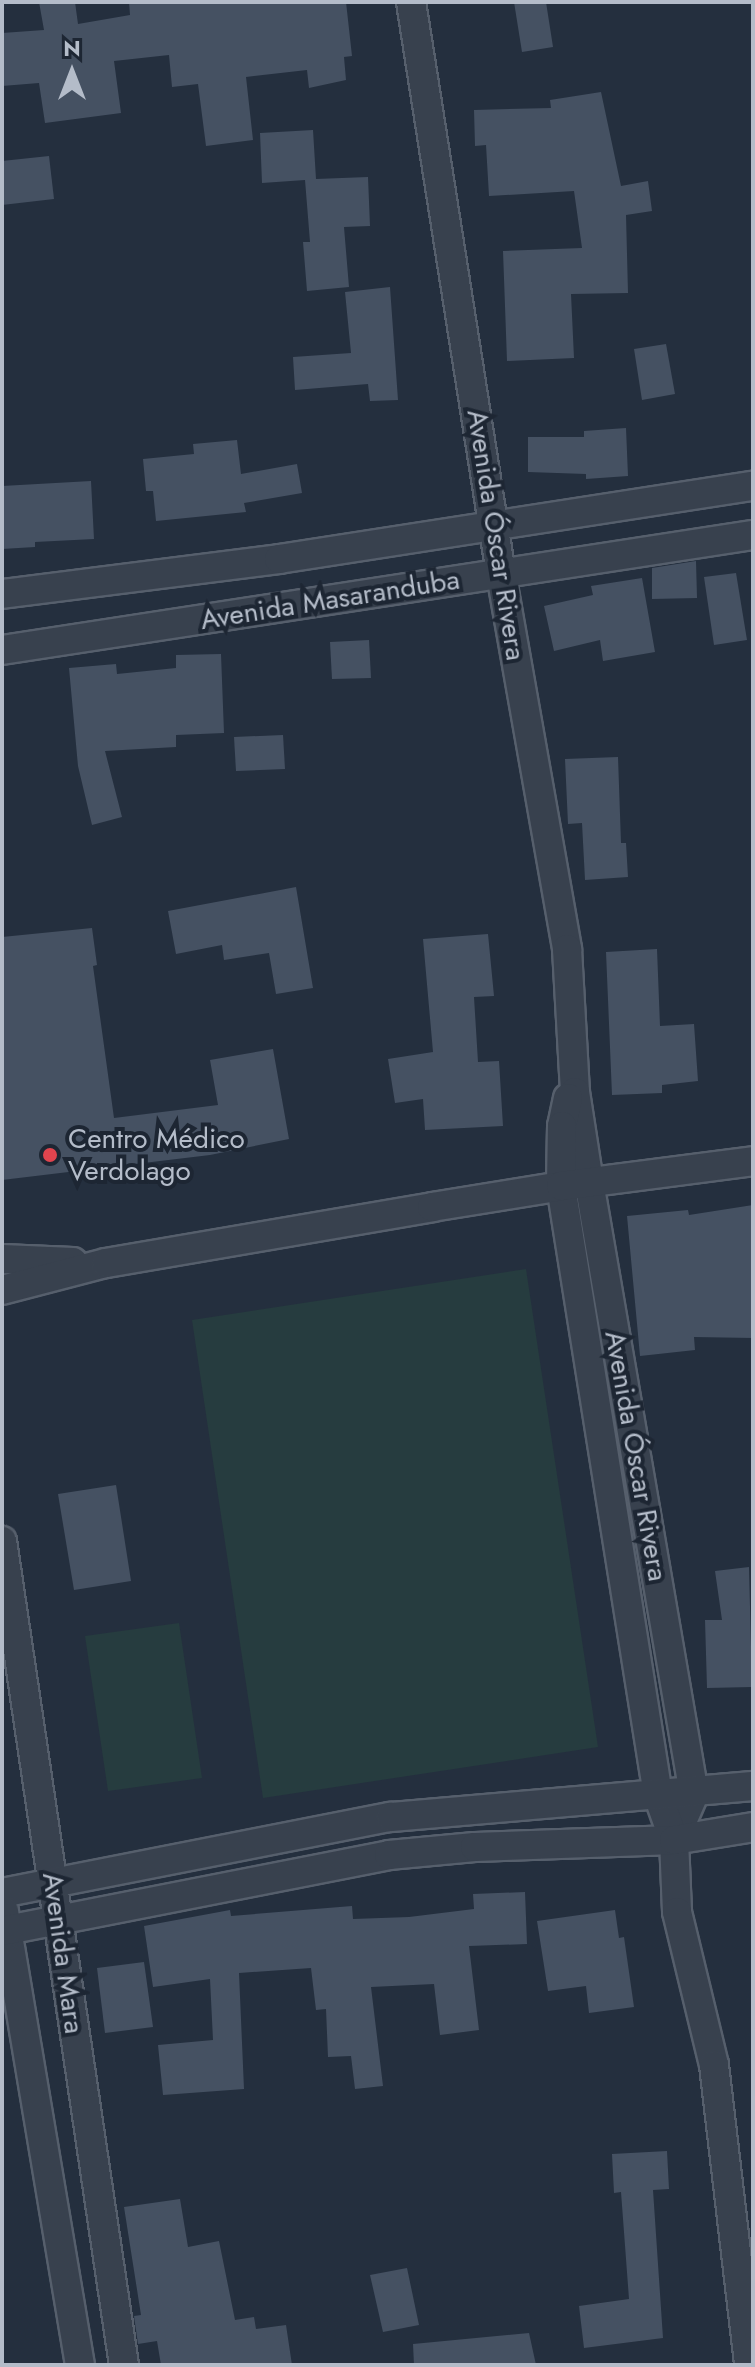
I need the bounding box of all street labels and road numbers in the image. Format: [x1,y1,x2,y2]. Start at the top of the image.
street label: Avenida Óscar Rivera [460,407,532,663]
street label: Avenida Masaranduba [198,563,462,637]
street label: Avenida Óscar Rivera [597,1328,675,1584]
street label: Avenida Mara [35,1870,91,2036]

